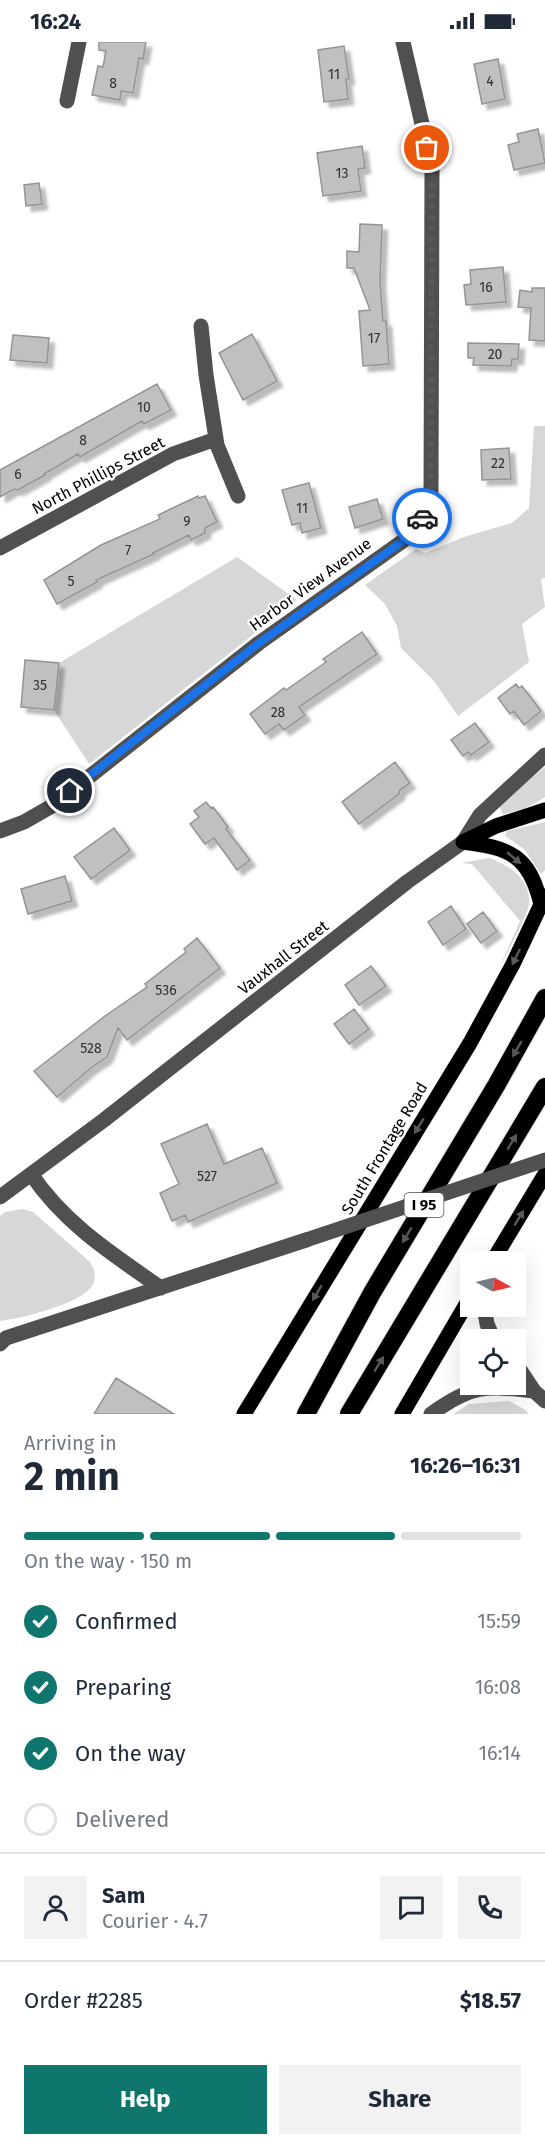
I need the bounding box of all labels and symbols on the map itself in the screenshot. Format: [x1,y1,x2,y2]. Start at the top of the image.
house number: 11 [328,66,340,83]
house number: 4 [486,73,494,90]
house number: 8 [109,75,117,92]
pin [401,122,452,173]
house number: 13 [335,165,349,182]
house number: 16 [479,279,493,296]
house number: 17 [368,330,380,347]
house number: 20 [488,346,503,363]
house number: 10 [137,399,151,416]
street label: North Phillips Street [29,432,168,518]
house number: 8 [79,432,87,449]
house number: 22 [491,455,505,472]
house number: 6 [14,466,22,483]
courier [392,488,452,548]
house number: 11 [296,500,308,517]
house number: 9 [183,513,191,530]
street label: Harbor View Avenue [246,534,375,635]
house number: 7 [125,542,131,559]
house number: 5 [67,573,75,590]
house number: 35 [33,677,47,694]
house number: 28 [271,704,286,721]
pin [44,765,95,816]
one-way arrow [506,851,522,864]
street label: Vauxhall Street [235,916,332,998]
one-way arrow [511,949,521,966]
house number: 536 [155,982,177,999]
house number: 528 [80,1040,102,1057]
one-way arrow [512,1041,522,1058]
street label: South Frontage Road [338,1079,431,1218]
one-way arrow [413,1118,424,1134]
one-way arrow [507,1133,517,1150]
house number: 527 [197,1168,217,1185]
road number: I 95 [404,1193,444,1217]
one-way arrow [513,1210,524,1226]
one-way arrow [401,1227,412,1243]
north arrow [460,1251,526,1317]
one-way arrow [312,1285,323,1301]
one-way arrow [374,1356,385,1372]

